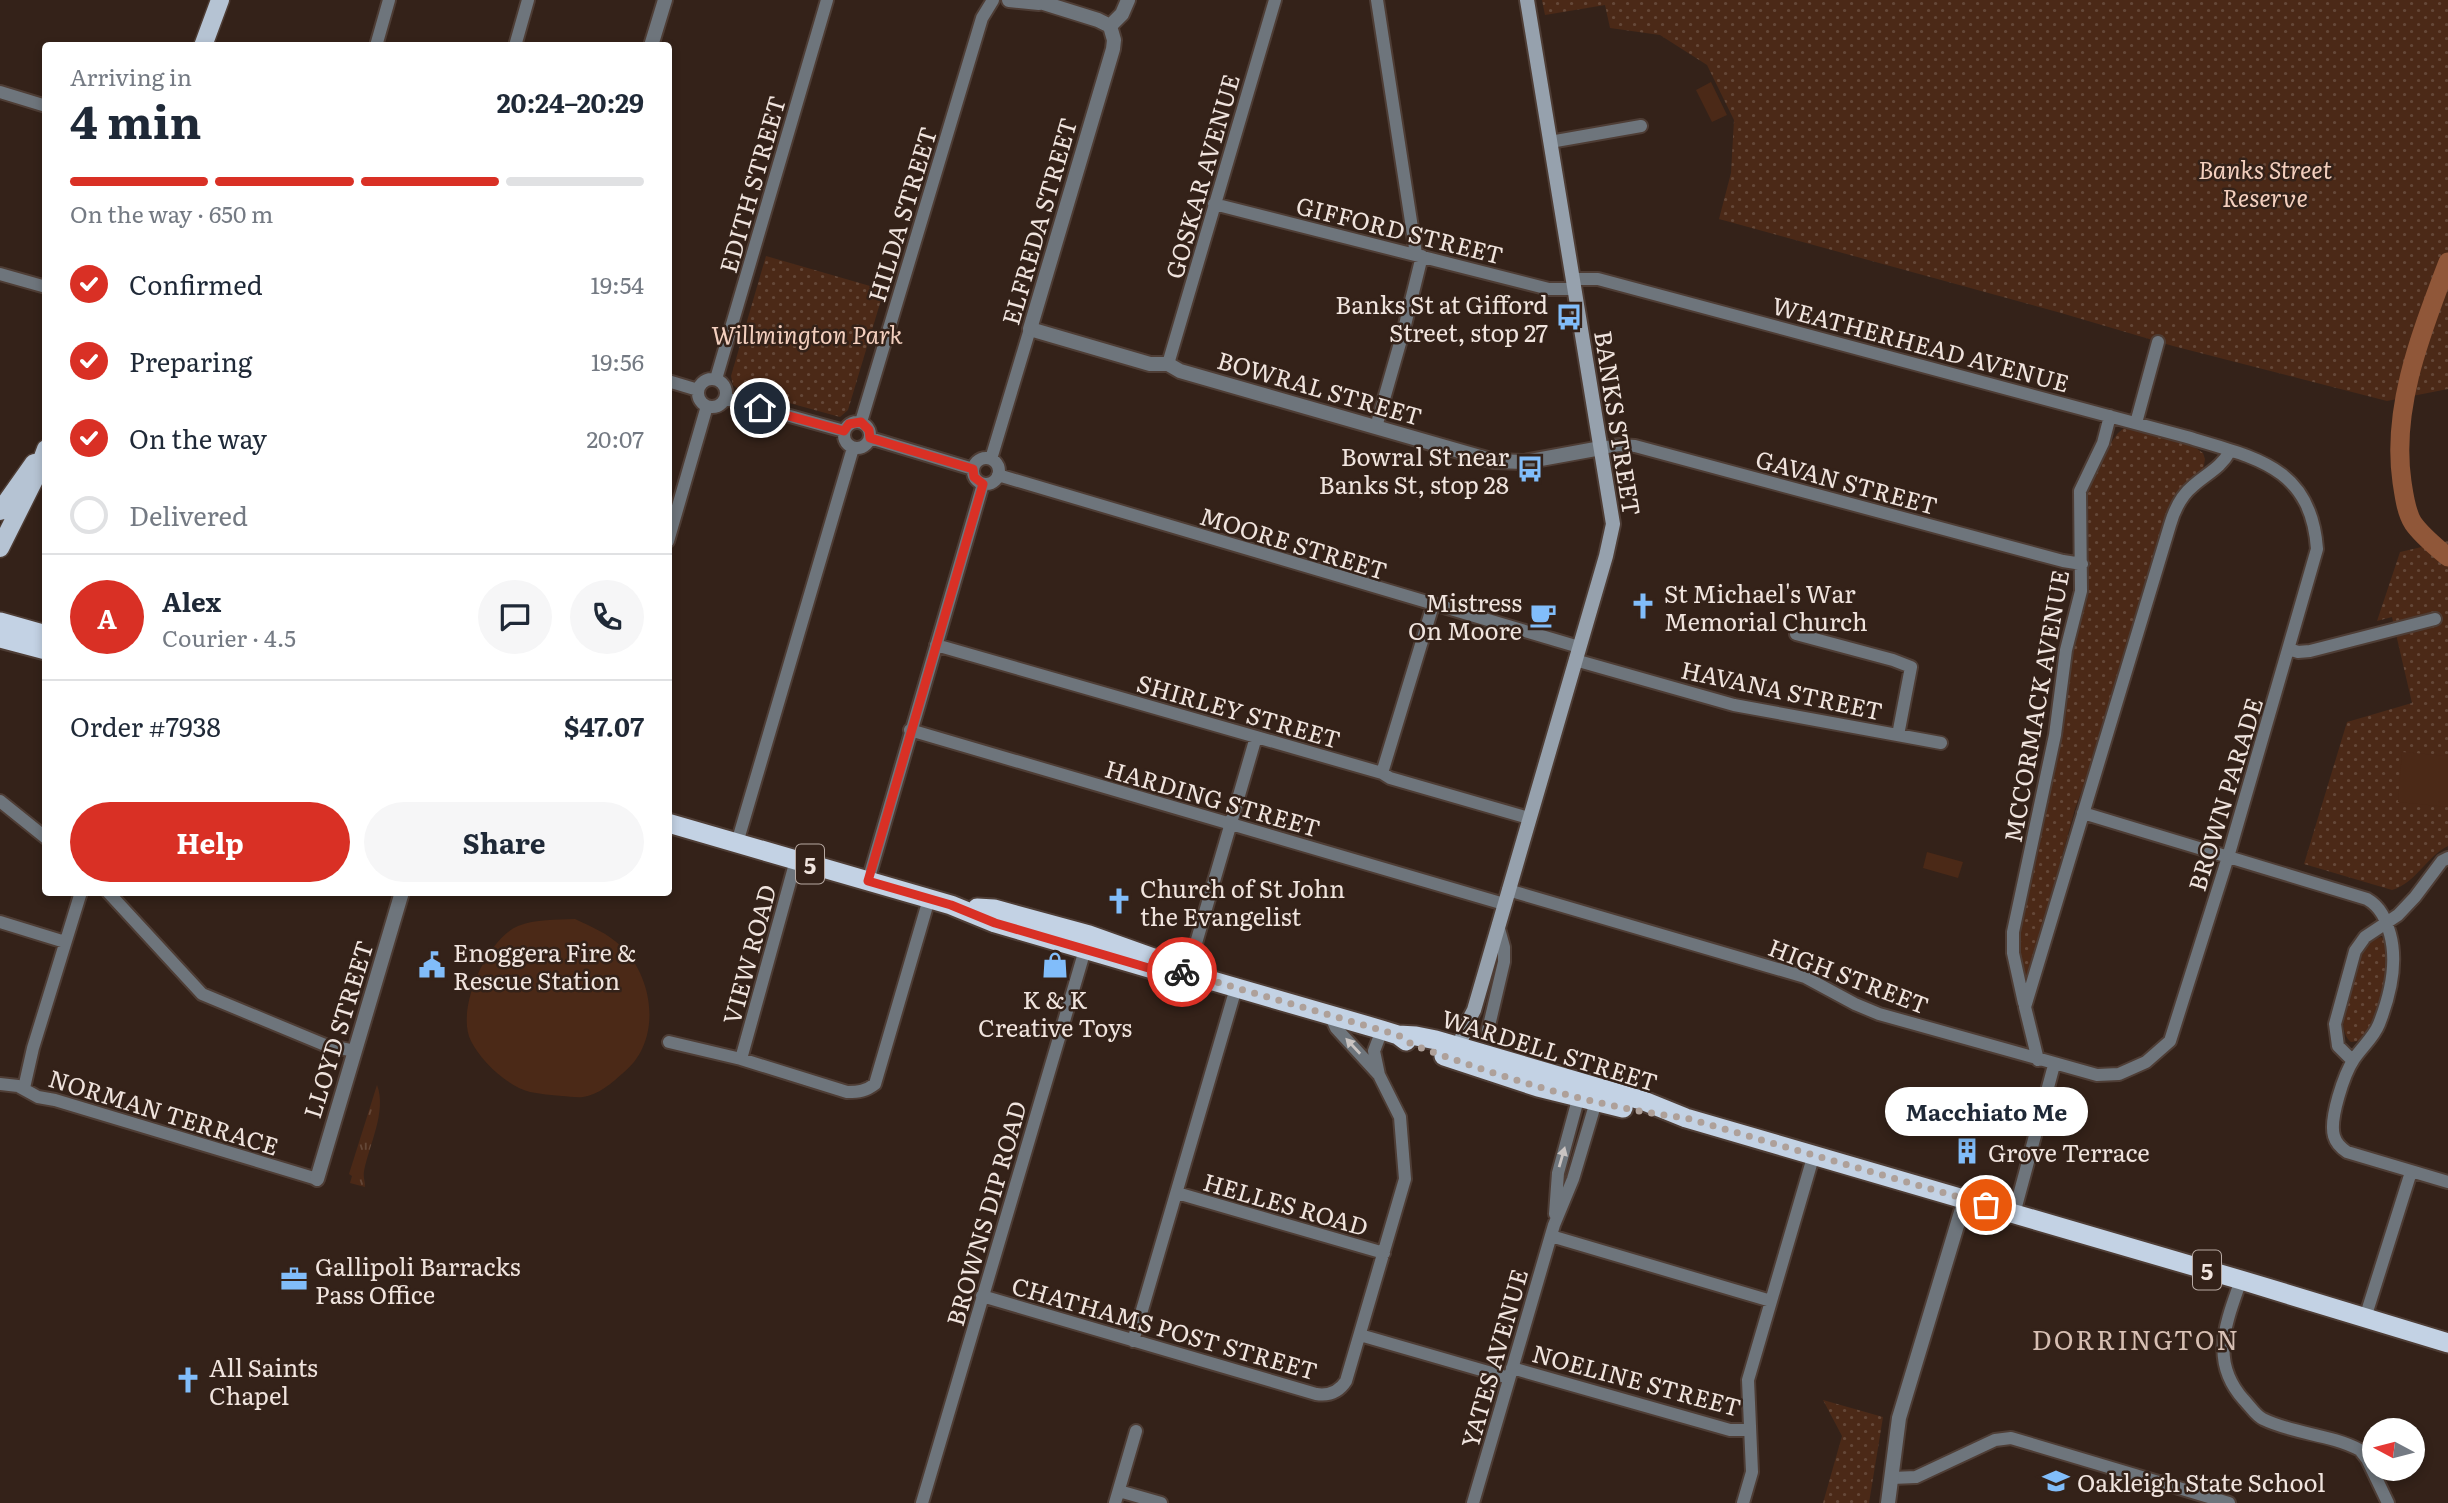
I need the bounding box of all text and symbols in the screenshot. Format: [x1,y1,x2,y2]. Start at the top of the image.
text: Arriving in [70,59,192,93]
street label: GOSKAR AVENUE [1155,70,1247,282]
text: 20:24–20:29 [497,82,644,121]
text: 4 min [70,85,202,153]
street label: EDITH STREET [709,91,793,277]
street label: ELFREDA STREET [992,113,1084,329]
street label: HILDA STREET [858,122,944,306]
park label: Banks Street Reserve [2198,151,2332,214]
street label: GIFFORD STREET [1293,186,1507,272]
text: On the way · 650 m [70,196,273,230]
text: Confirmed [129,264,263,303]
icon: check [70,265,108,303]
text: 19:54 [591,267,644,301]
place label: Banks St at Gifford Street, stop 27 [1335,286,1548,349]
street label: WEATHERHEAD AVENUE [1769,286,2073,400]
bus stop icon: Banks St at Gifford Street, stop 27 [1554,302,1584,332]
park label: Willmington Park [711,316,903,351]
street label: BANKS STREET [1587,328,1651,518]
text: Preparing [129,341,252,380]
street label: BOWRAL STREET [1214,341,1426,433]
icon: check [70,342,108,380]
text: 19:56 [591,344,644,378]
pin [730,378,790,438]
icon: home [741,389,779,427]
text: On the way [129,418,267,457]
icon: check [70,419,108,457]
text: 20:07 [586,421,644,455]
place label: Bowral St near Banks St, stop 28 [1319,438,1510,501]
street label: GAVAN STREET [1752,440,1942,522]
bus stop icon: Bowral St near Banks St, stop 28 [1515,454,1545,484]
text: Delivered [129,495,248,534]
street label: MOORE STREET [1196,497,1392,587]
street label: MCCORMACK AVENUE [1994,567,2076,845]
place label: St Michael's War Memorial Church [1664,575,1868,638]
button: chat [478,580,552,654]
button: phone [570,580,644,654]
text: Alex [162,581,221,620]
place label: Mistress On Moore [1408,584,1522,647]
church icon: St Michael's War Memorial Church [1628,591,1658,621]
text: A [97,598,117,637]
cafe icon: Mistress On Moore [1528,600,1558,630]
text: Courier · 4.5 [162,620,296,654]
street label: HAVANA STREET [1678,651,1886,727]
street label: SHIRLEY STREET [1133,664,1345,756]
street label: BROWN PARADE [2178,693,2270,895]
text: Order #7938 [70,706,221,745]
text: $47.07 [564,706,644,745]
street label: HARDING STREET [1101,750,1325,844]
button: Help [70,802,350,882]
button: Share [364,802,644,882]
road number: 5 [796,844,824,884]
place label: Church of St John the Evangelist [1140,870,1345,933]
street label: VIEW ROAD [713,880,783,1028]
church icon: Church of St John the Evangelist [1104,886,1134,916]
street label: HIGH STREET [1764,928,1934,1022]
place label: Enoggera Fire & Rescue Station [453,934,636,997]
street label: LLOYD STREET [293,936,381,1122]
courier [1147,937,1217,1007]
public building icon: Enoggera Fire & Rescue Station [417,950,447,980]
shop icon: K & K Creative Toys [1040,950,1070,980]
icon: bike [1163,953,1201,991]
place label: K & K Creative Toys [978,981,1132,1044]
street label: WARDELL STREET [1438,999,1662,1099]
one-way arrow [1346,1038,1362,1055]
street label: NORMAN TERRACE [45,1059,283,1163]
callout: Macchiato Me [1884,1086,2088,1135]
text: Macchiato Me [1906,1094,2067,1128]
street label: BROWNS DIP ROAD [936,1096,1034,1330]
place label: Grove Terrace [1988,1134,2150,1169]
building icon: Grove Terrace [1952,1136,1982,1166]
one-way arrow [1557,1147,1567,1168]
street label: HELLES ROAD [1199,1163,1373,1243]
pin [1956,1175,2016,1235]
icon: bag [1967,1186,2005,1224]
place label: Gallipoli Barracks Pass Office [315,1248,521,1311]
road number: 5 [2193,1250,2221,1289]
office icon: Gallipoli Barracks Pass Office [279,1264,309,1294]
street label: YATES AVENUE [1451,1264,1535,1452]
street label: CHATHAMS POST STREET [1008,1267,1322,1387]
district label: DORRINGTON [2032,1319,2240,1358]
street label: NOELINE STREET [1529,1334,1745,1424]
place label: All Saints Chapel [209,1349,318,1412]
church icon: All Saints Chapel [173,1365,203,1395]
north arrow [2362,1418,2426,1480]
map controls [2362,1418,2425,1481]
place label: Oakleigh State School [2077,1464,2325,1499]
school or university icon: Oakleigh State School [2041,1466,2071,1496]

